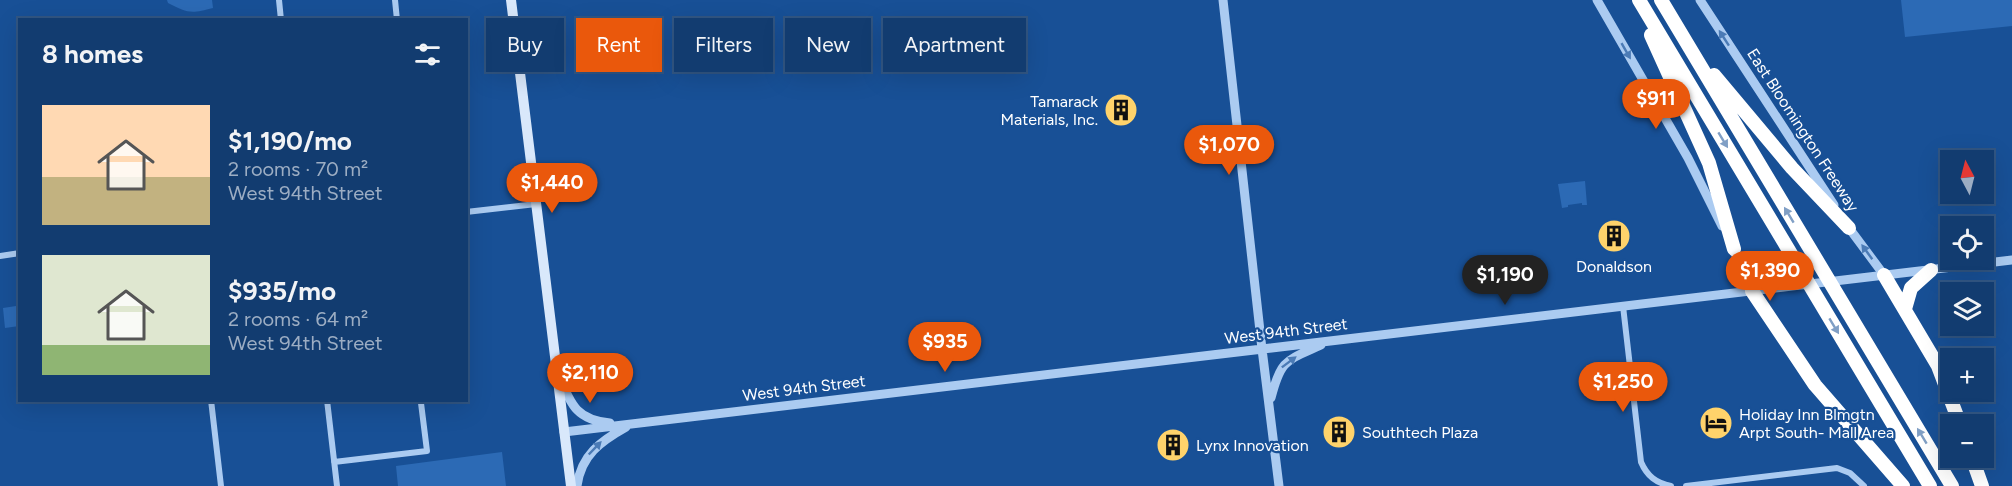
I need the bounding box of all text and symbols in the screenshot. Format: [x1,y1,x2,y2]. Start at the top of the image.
chip: Buy [486,18,564,72]
chip: Rent [576,18,662,72]
chip: Filters [674,18,773,72]
chip: New [785,18,871,72]
chip: Apartment [883,18,1026,72]
one-way arrow [1719,30,1730,46]
text: 8 homes [42,38,143,70]
icon: filters [411,38,444,71]
one-way arrow [1621,43,1632,59]
street label: East Bloomington Freeway [1743,45,1863,216]
pin: $911 [1620,79,1692,130]
text: $911 [1636,86,1676,110]
place label: Tamarack Materials, Inc. [1000,92,1098,129]
building icon: Tamarack Materials, Inc. [1103,92,1139,128]
text: $1,190/mo [228,125,352,157]
pin: $1,070 [1180,125,1278,176]
icon: home [90,129,162,201]
text: $1,070 [1198,132,1260,156]
one-way arrow [1718,132,1728,149]
north arrow [1940,150,1994,204]
map controls [1940,150,1994,468]
text: 2 rooms · 70 m² [228,157,368,181]
pin: $1,440 [503,163,601,214]
text: $1,440 [521,170,583,194]
text: West 94th Street [228,181,383,205]
one-way arrow [1784,207,1795,223]
button: locate [1940,216,1994,270]
building icon: Donaldson [1596,218,1632,254]
one-way arrow [1861,244,1873,259]
pin: $1,390 [1721,251,1819,302]
pin: $1,190 [1456,255,1554,306]
place label: Donaldson [1576,257,1652,276]
text: $1,390 [1740,258,1800,282]
text: $1,190 [1476,262,1534,286]
text: $935/mo [228,275,336,307]
icon: home [90,279,162,351]
button: layers [1940,282,1994,336]
text: 2 rooms · 64 m² [228,307,368,331]
street label: West 94th Street [1223,314,1349,348]
one-way arrow [1828,318,1839,334]
pin: $935 [909,322,981,373]
text: $935 [922,329,968,353]
text: West 94th Street [228,331,383,355]
button: + [1940,348,1994,402]
pin: $2,110 [541,353,639,404]
one-way arrow [1281,357,1296,369]
text: $2,110 [561,360,619,384]
pin: $1,250 [1574,362,1672,413]
text: $1,250 [1593,369,1653,393]
street label: West 94th Street [741,371,867,405]
hotel icon: Holiday Inn Blmgtn Arpt South- Mall Area [1698,405,1734,441]
place label: Holiday Inn Blmgtn Arpt South- Mall Area [1739,405,1894,442]
building icon: Southtech Plaza [1321,414,1357,450]
button: − [1940,414,1994,468]
place label: Southtech Plaza [1362,423,1478,442]
building icon: Lynx Innovation [1155,427,1191,463]
one-way arrow [1916,428,1927,444]
place label: Lynx Innovation [1196,436,1309,455]
one-way arrow [588,441,602,456]

